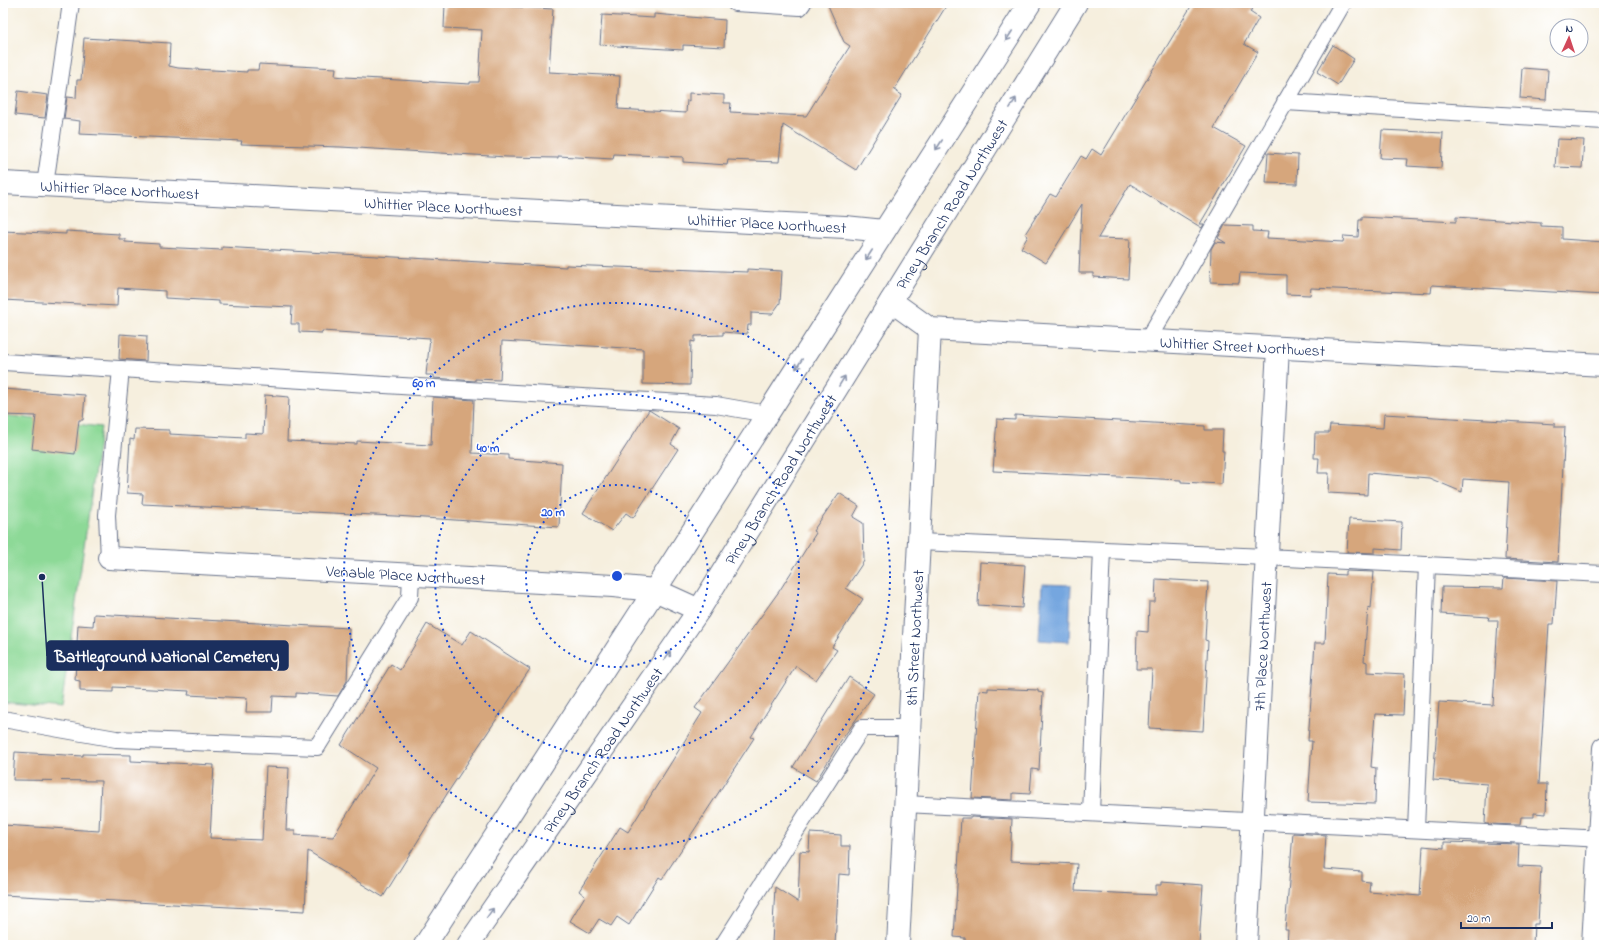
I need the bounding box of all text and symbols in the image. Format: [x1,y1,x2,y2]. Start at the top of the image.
north arrow [1549,18,1589,58]
text: N [1565,21,1574,37]
one-way arrow [1005,30,1013,41]
one-way arrow [1010,97,1018,109]
street label: Piney Branch Road Northwest [891,114,1016,295]
one-way arrow [935,140,943,151]
street label: Whittier Place Northwest [40,175,200,207]
street label: Whittier Place Northwest [363,192,524,224]
street label: Whittier Place Northwest [687,209,847,241]
one-way arrow [865,249,873,260]
street label: Whittier Street Northwest [1159,331,1326,364]
one-way arrow [794,359,803,370]
text: 60 m [412,375,436,393]
one-way arrow [837,375,846,386]
street label: Piney Branch Road Northwest [720,389,845,570]
text: 40 m [476,440,500,458]
text: 20 m [540,504,565,522]
street label: Venable Place Northwest [324,560,486,593]
centre of rings [610,569,624,583]
street label: 8th Street Northwest [900,569,932,706]
street label: 7th Place Northwest [1249,580,1279,712]
callout: Battleground National Cemetery [47,641,288,670]
text: Battleground National Cemetery [54,645,280,672]
one-way arrow [663,651,671,662]
street label: Piney Branch Road Northwest [538,662,670,839]
scale bar [1461,904,1552,930]
one-way arrow [486,907,494,918]
text: 20 m [1467,910,1490,928]

